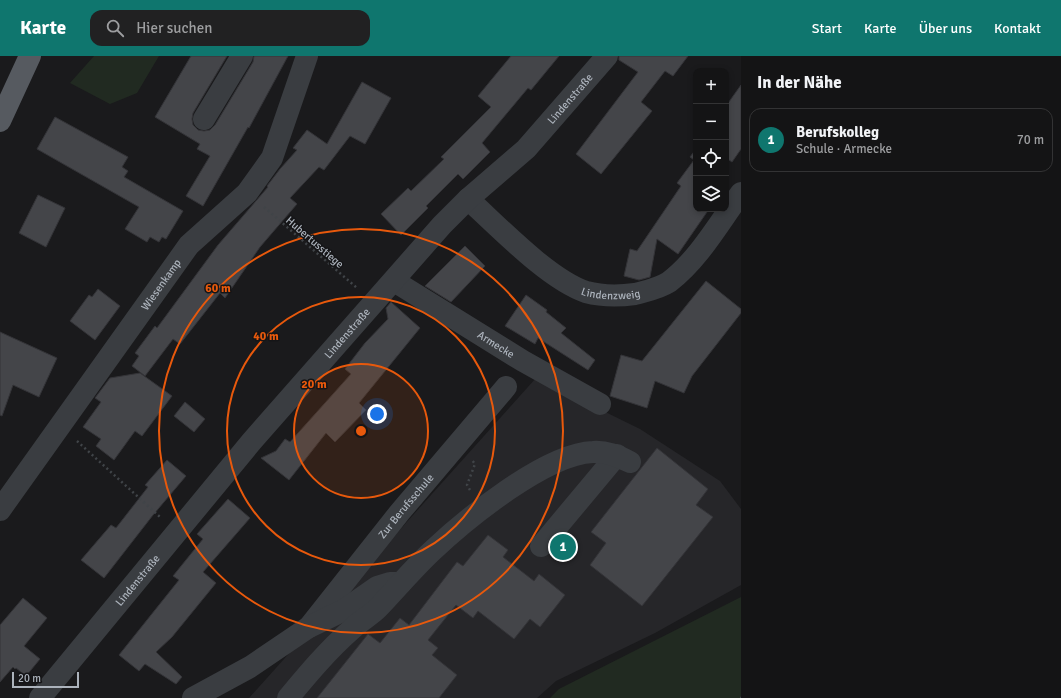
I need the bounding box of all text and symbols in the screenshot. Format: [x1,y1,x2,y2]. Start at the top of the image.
search box [90,10,370,46]
text: Karte [20,16,66,40]
icon: search [104,17,126,39]
text: Hier suchen [136,19,212,37]
text: Start [812,20,842,37]
text: Karte [864,20,897,37]
text: Über uns [919,20,972,37]
text: Kontakt [994,20,1041,37]
map controls [693,68,729,212]
button: + [693,68,729,104]
street label: Lindenstraße [545,71,596,127]
text: In der Nähe [757,72,842,93]
button: − [693,104,729,140]
text: Berufskolleg [796,123,879,141]
text: 1 [767,132,775,148]
text: 70 m [1017,132,1044,148]
button: locate [693,140,729,176]
text: Schule · Armecke [796,141,892,157]
button: layers [693,176,729,212]
street label: Hubertusstiege [283,214,346,271]
street label: Wiesenkamp [139,256,184,313]
text: 60 m [205,281,231,296]
street label: Lindenzweig [579,285,642,302]
street label: Lindenstraße [322,306,373,361]
street label: Armecke [475,328,517,361]
text: 40 m [253,329,279,344]
text: 20 m [301,377,327,392]
your location [367,404,387,424]
centre of rings [354,424,368,438]
street label: Zur Berufsschule [376,471,437,541]
pin: 1 [550,532,576,562]
street label: Lindenstraße [113,552,163,609]
scale bar [12,670,79,689]
text: 20 m [18,672,41,685]

